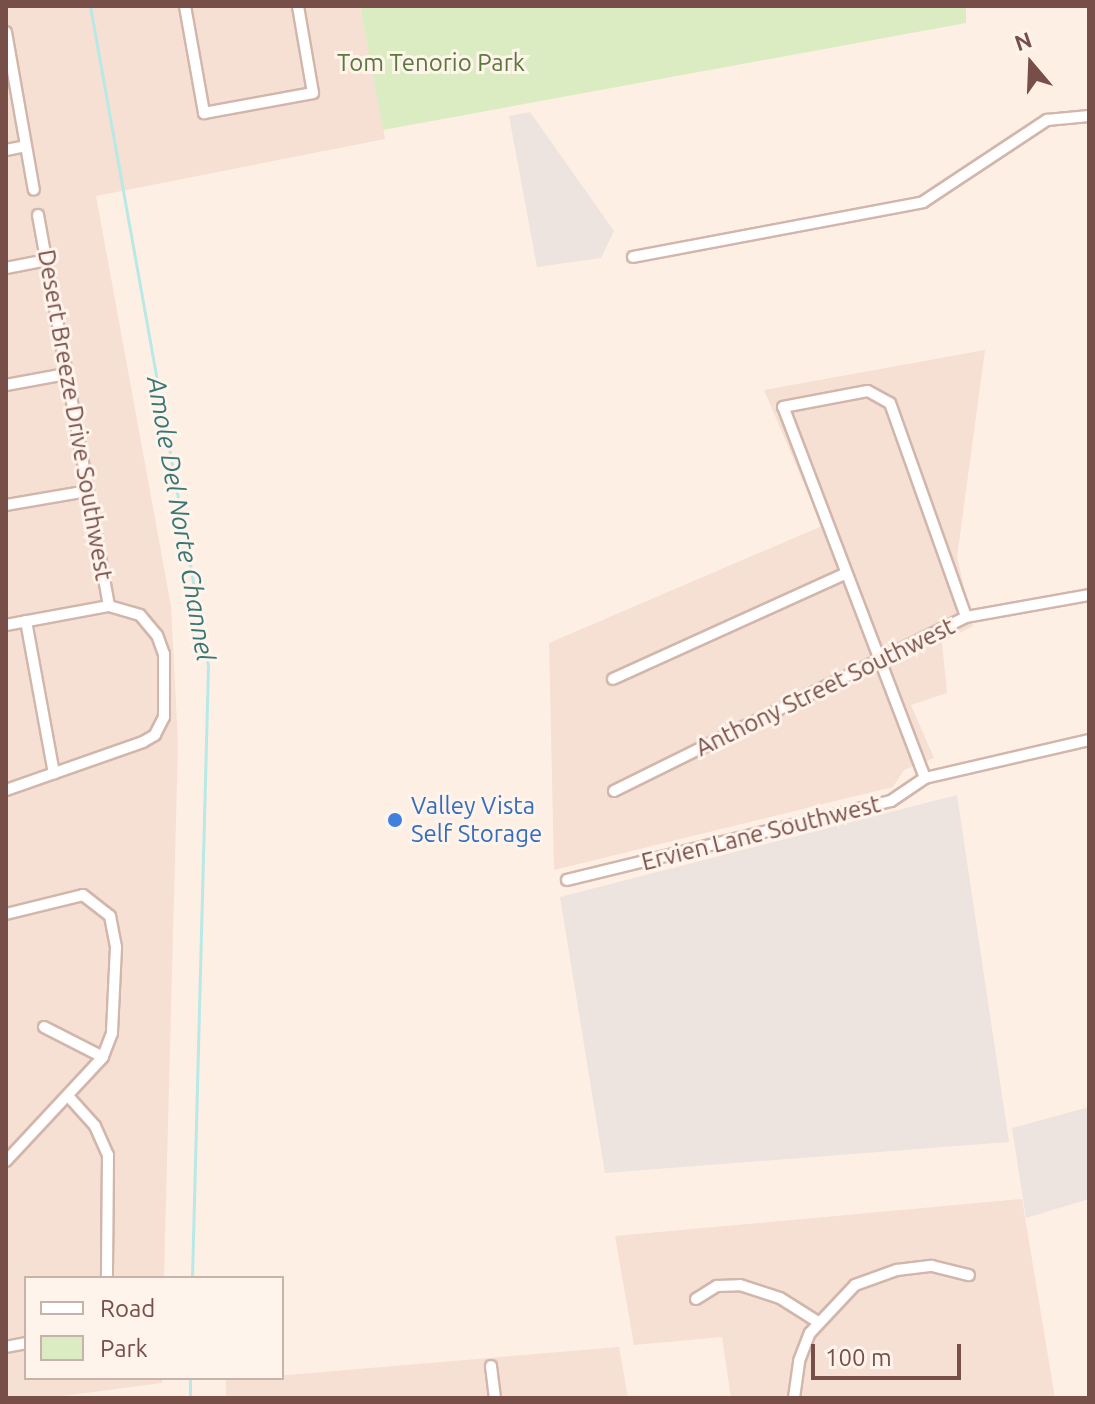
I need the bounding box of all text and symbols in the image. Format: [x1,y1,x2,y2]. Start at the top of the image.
north arrow [991,24,1071,104]
text: N [1011,26,1035,55]
park label: Tom Tenorio Park [337,49,525,77]
street label: Desert Breeze Drive Southwest [32,247,118,583]
water label: Amole Del Norte Channel [141,374,221,664]
street label: Anthony Street Southwest [691,612,959,762]
street label: Ervien Lane Southwest [639,789,883,877]
place label: Valley Vista Self Storage [411,792,542,848]
marker: Valley Vista Self Storage [386,811,404,829]
legend [24,1276,284,1380]
text: Road [100,1295,155,1322]
scale bar [815,1328,965,1378]
text: Park [100,1335,148,1362]
text: 100 m [825,1344,892,1371]

